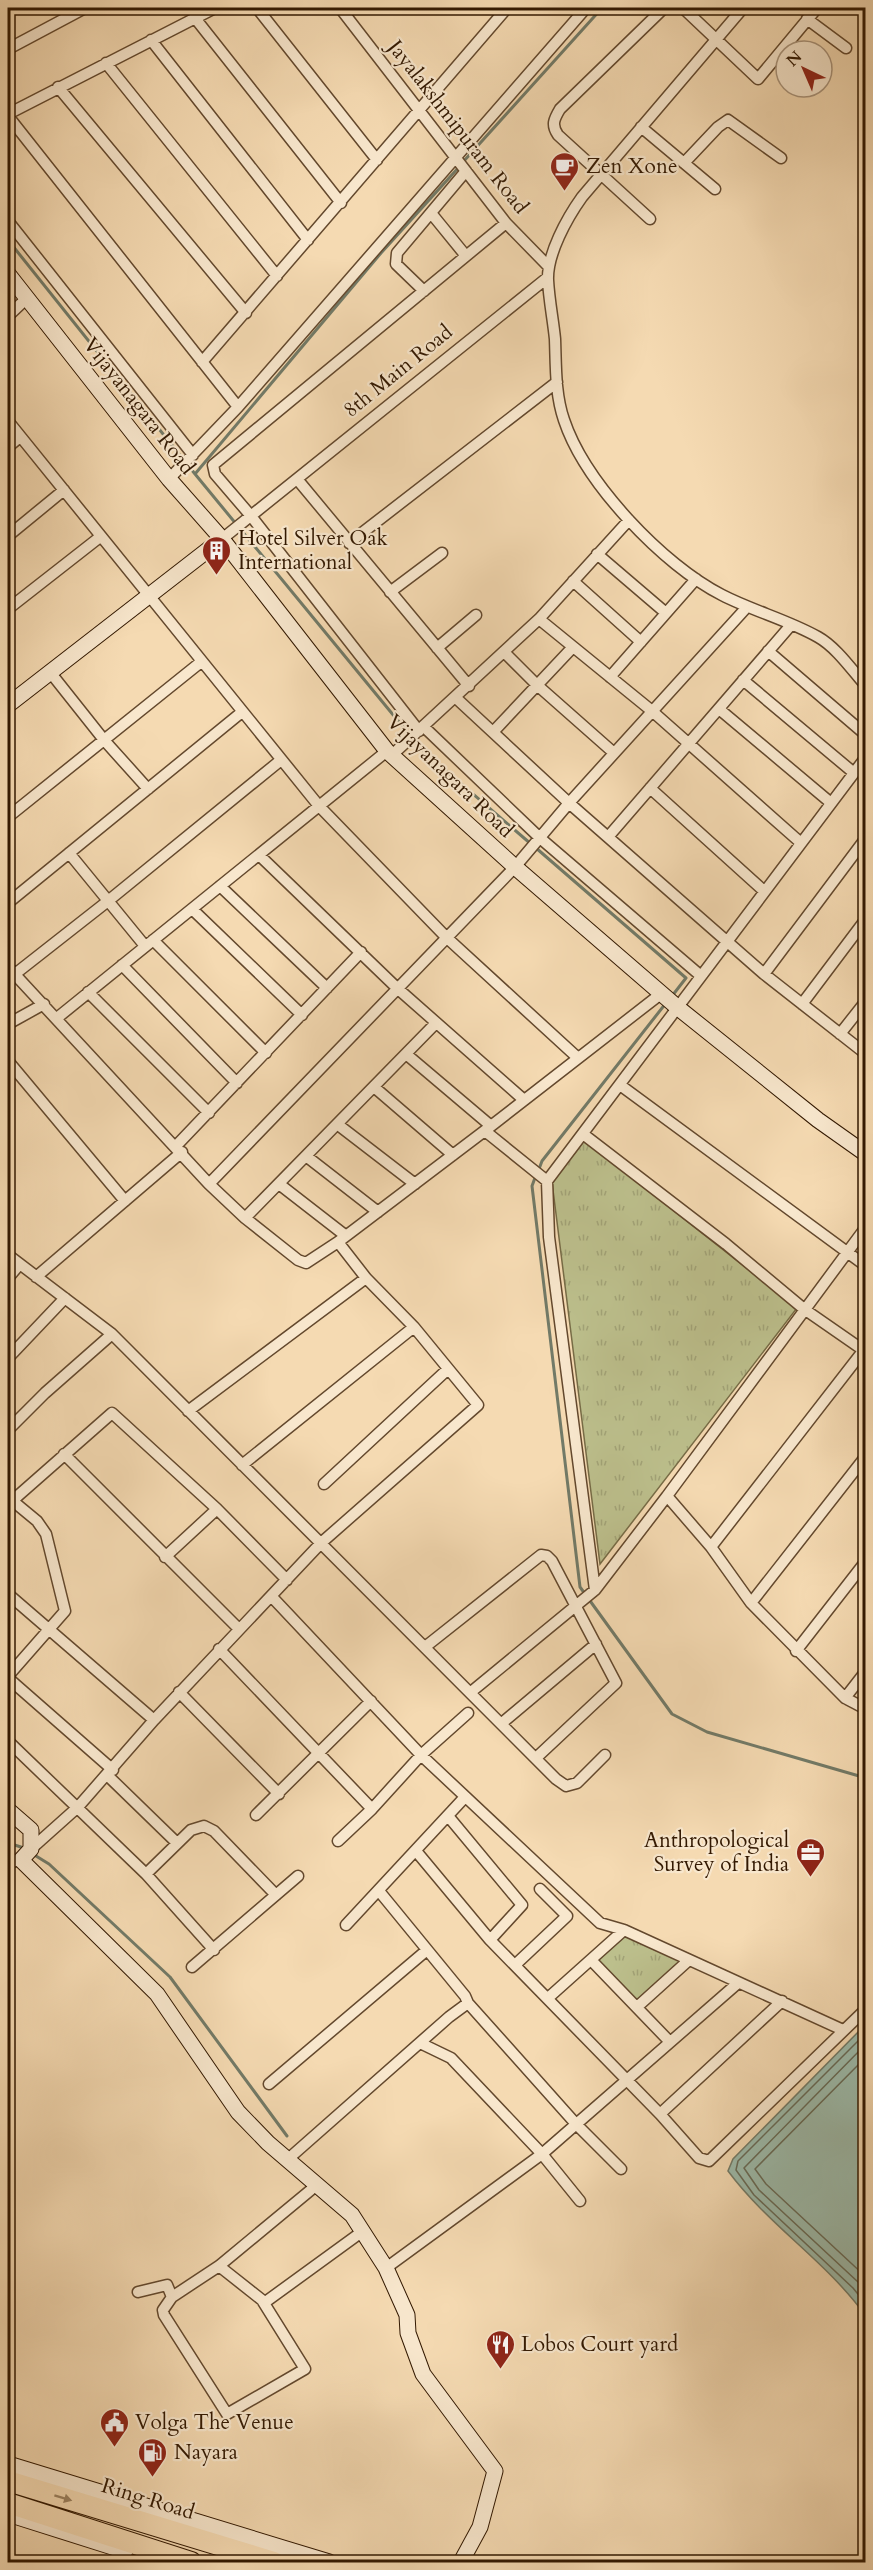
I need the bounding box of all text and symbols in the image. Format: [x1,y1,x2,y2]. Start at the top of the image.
street label: Jayalakshmipuram Road [379,32,535,220]
north arrow [774,39,834,99]
text: N [782,46,807,72]
cafe icon: Zen Xone [549,150,581,192]
place label: Zen Xone [586,152,677,181]
street label: 8th Main Road [337,318,459,424]
street label: Vijayanagara Road [76,331,202,481]
place label: Hotel Silver Oak International [238,524,389,577]
building icon: Hotel Silver Oak International [201,534,233,576]
street label: Vijayanagara Road [380,708,520,844]
place label: Anthropological Survey of India [644,1826,789,1879]
office icon: Anthropological Survey of India [794,1836,826,1878]
restaurant icon: Lobos Court yard [484,2328,516,2370]
place label: Lobos Court yard [521,2330,678,2359]
public building icon: Volga The Venue [98,2406,130,2448]
place label: Volga The Venue [135,2408,294,2437]
fuel station icon: Nayara [137,2436,169,2478]
place label: Nayara [174,2438,238,2467]
street label: Ring Road [98,2471,198,2527]
one-way arrow [55,2494,73,2503]

